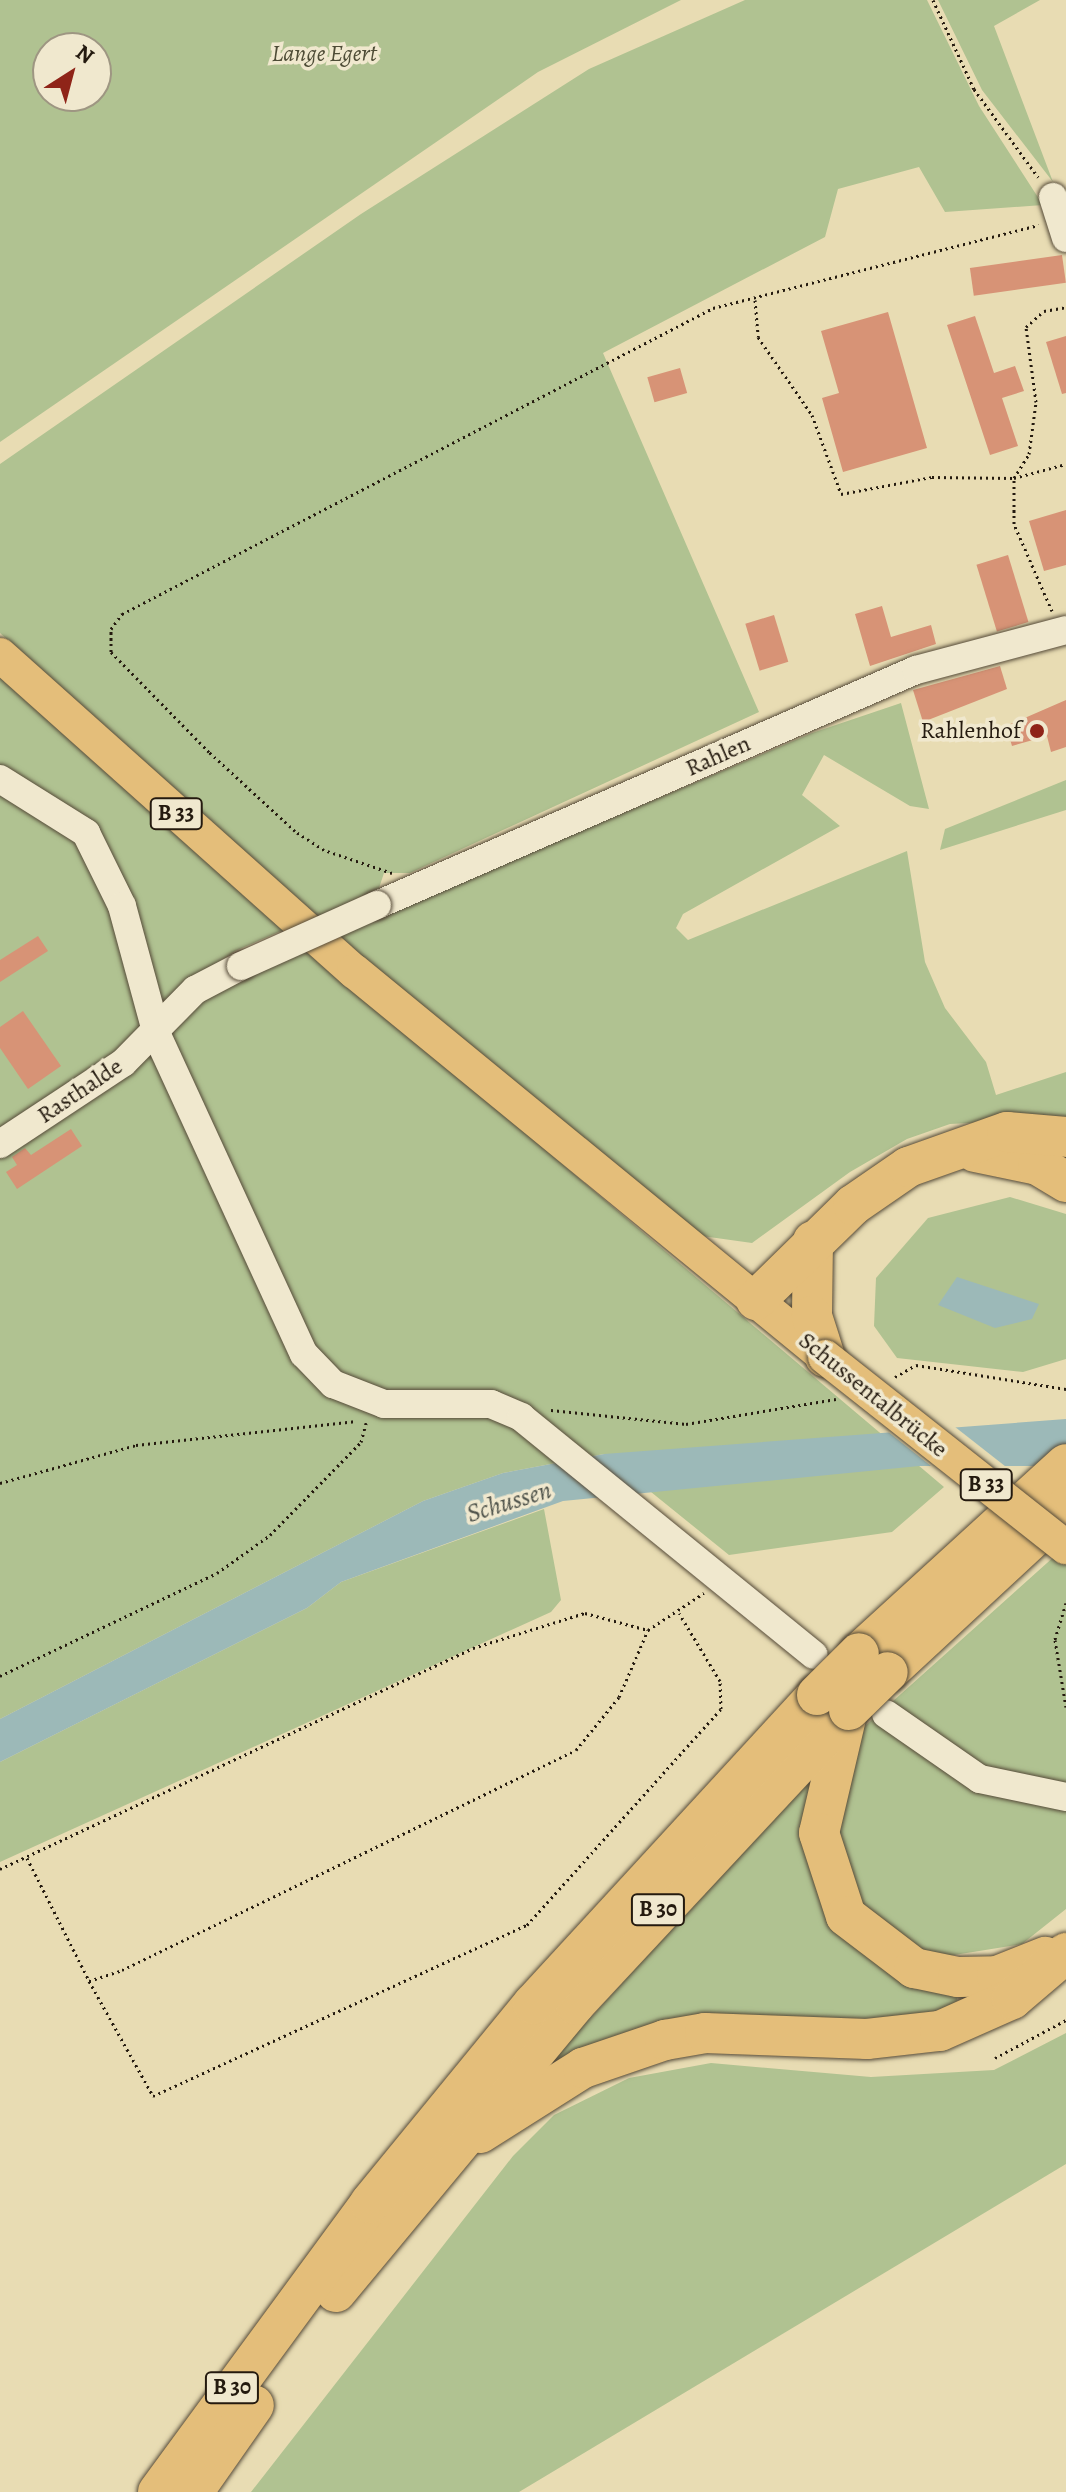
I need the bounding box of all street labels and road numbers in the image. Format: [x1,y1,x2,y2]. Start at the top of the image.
street label: Rahlen [681,729,755,783]
road number: B 33 [148,796,204,832]
street label: Rasthalde [32,1052,128,1130]
street label: Schussentalbrücke [793,1326,953,1464]
road number: B 33 [958,1467,1014,1503]
road number: B 30 [630,1892,686,1928]
road number: B 30 [204,2370,260,2406]

